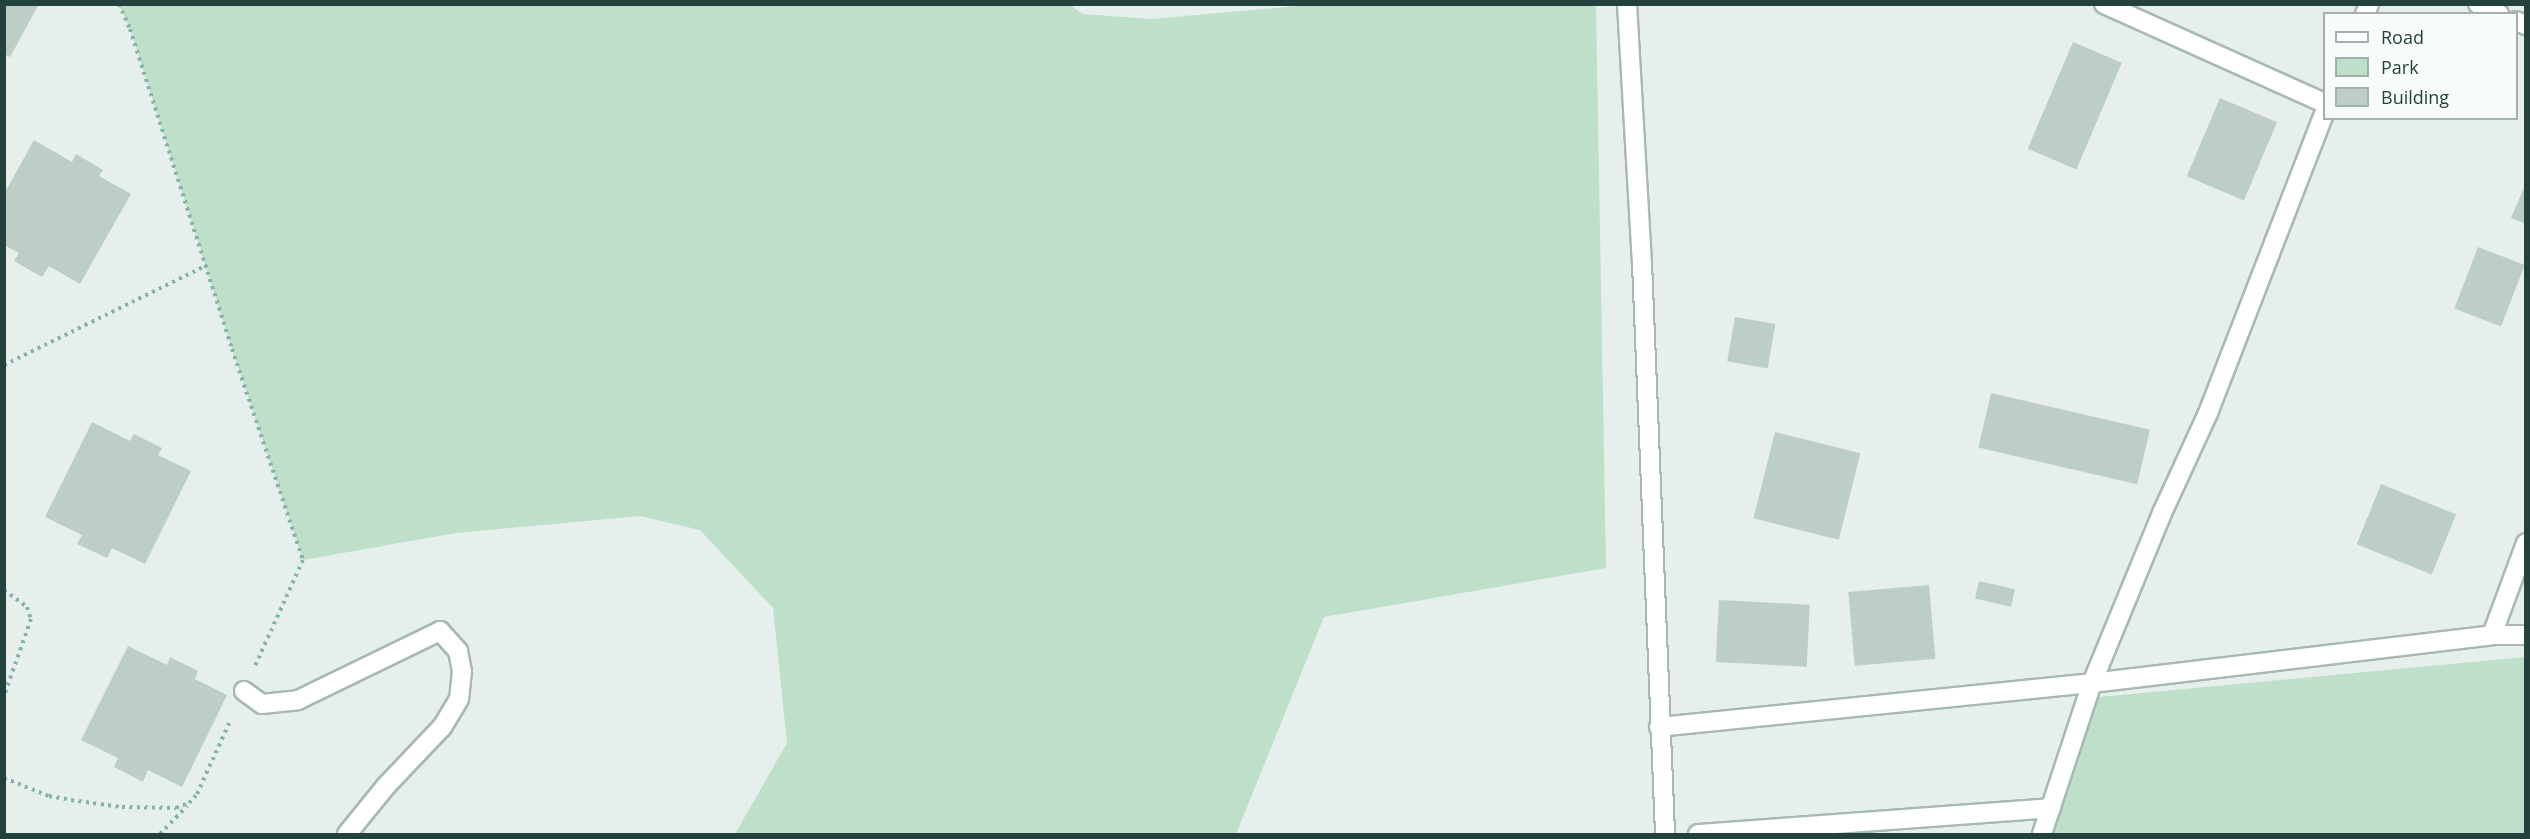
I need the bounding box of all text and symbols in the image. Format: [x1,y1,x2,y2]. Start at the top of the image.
legend [2323,12,2518,120]
text: Road [2381,25,2424,49]
text: Park [2381,55,2419,79]
text: Building [2381,85,2449,109]

